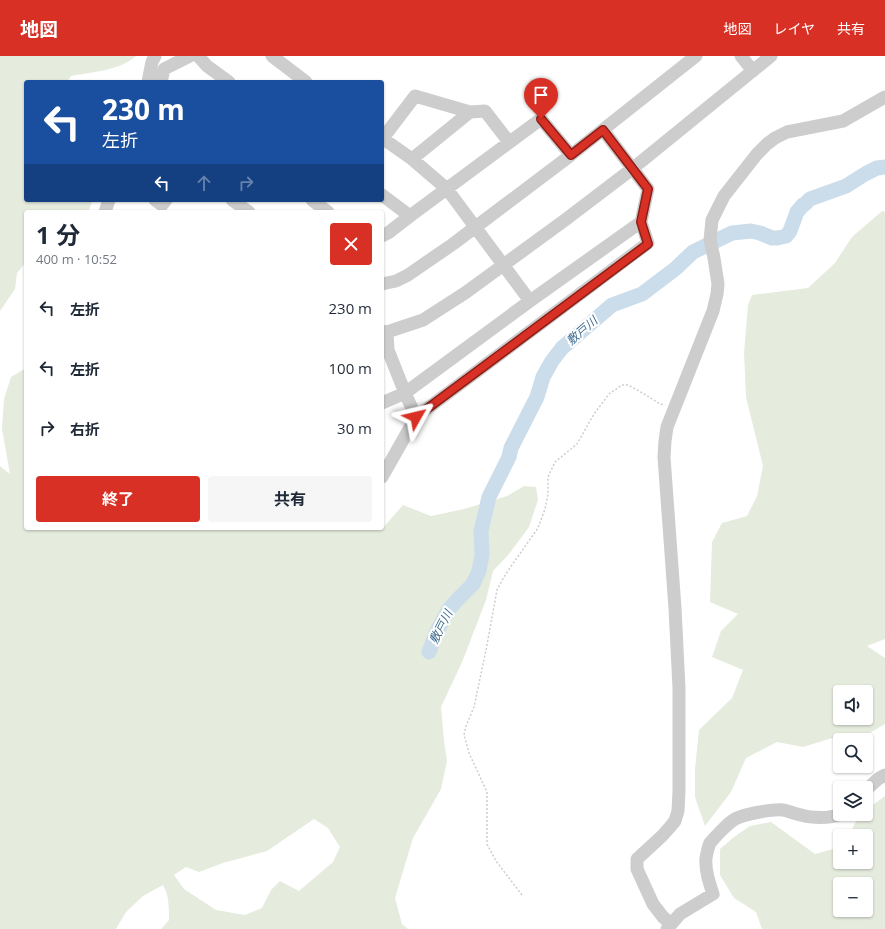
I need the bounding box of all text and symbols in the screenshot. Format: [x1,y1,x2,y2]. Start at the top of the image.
text: 地図 [20,16,58,42]
text: 地図 [723,19,751,38]
text: レイヤ [773,19,815,38]
text: 共有 [837,19,865,38]
pin [524,78,558,119]
icon: arrive [530,84,552,106]
text: 230 m [102,90,185,128]
icon: left [36,96,88,148]
text: 左折 [102,128,138,152]
icon: left [151,172,173,194]
icon: ahead [193,172,215,194]
icon: right [235,172,257,194]
text: 1 分 [36,218,80,251]
button: close [330,223,372,265]
text: 400 m · 10:52 [36,250,117,268]
icon: left [36,297,58,319]
text: 230 m [328,298,372,318]
text: 左折 [70,299,100,319]
water label: 敷戸川 [563,311,602,349]
icon: left [36,357,58,379]
text: 100 m [328,358,372,378]
text: 左折 [70,359,100,379]
position arrow [395,396,437,438]
icon: right [36,417,58,439]
text: 30 m [337,418,372,438]
text: 右折 [70,419,100,439]
button: 終了 [36,476,200,522]
button: 共有 [208,476,372,522]
water label: 敷戸川 [425,605,457,647]
map controls [833,685,873,917]
button: sound [833,685,873,725]
button: search [833,733,873,773]
button: layers [833,781,873,821]
button: + [833,829,873,869]
button: − [833,877,873,917]

